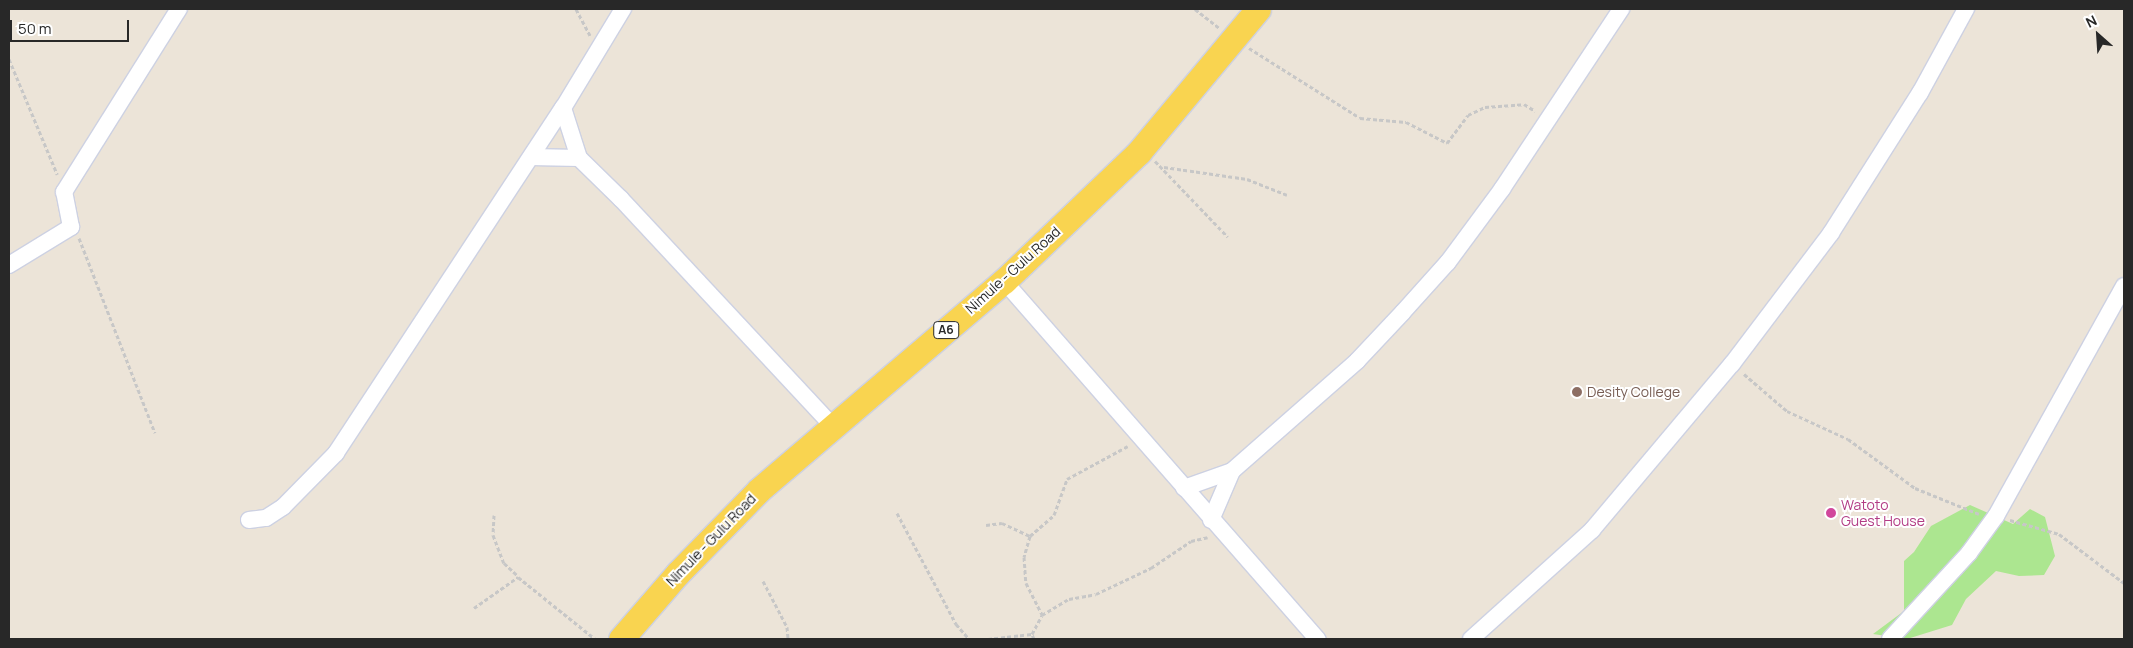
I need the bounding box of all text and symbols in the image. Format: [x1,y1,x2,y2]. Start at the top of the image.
scale bar [12,10,131,42]
north arrow [2073,10,2123,60]
text: N [2083,10,2100,32]
text: 50 m [18,18,52,39]
street label: Nimule - Gulu Road [962,223,1064,317]
road number: A6 [932,320,960,340]
place label: Desity College [1587,384,1680,400]
marker: Desity College [1571,386,1583,398]
street label: Nimule - Gulu Road [663,490,759,590]
place label: Watoto Guest House [1841,497,1925,530]
marker: Watoto Guest House [1825,507,1837,519]

